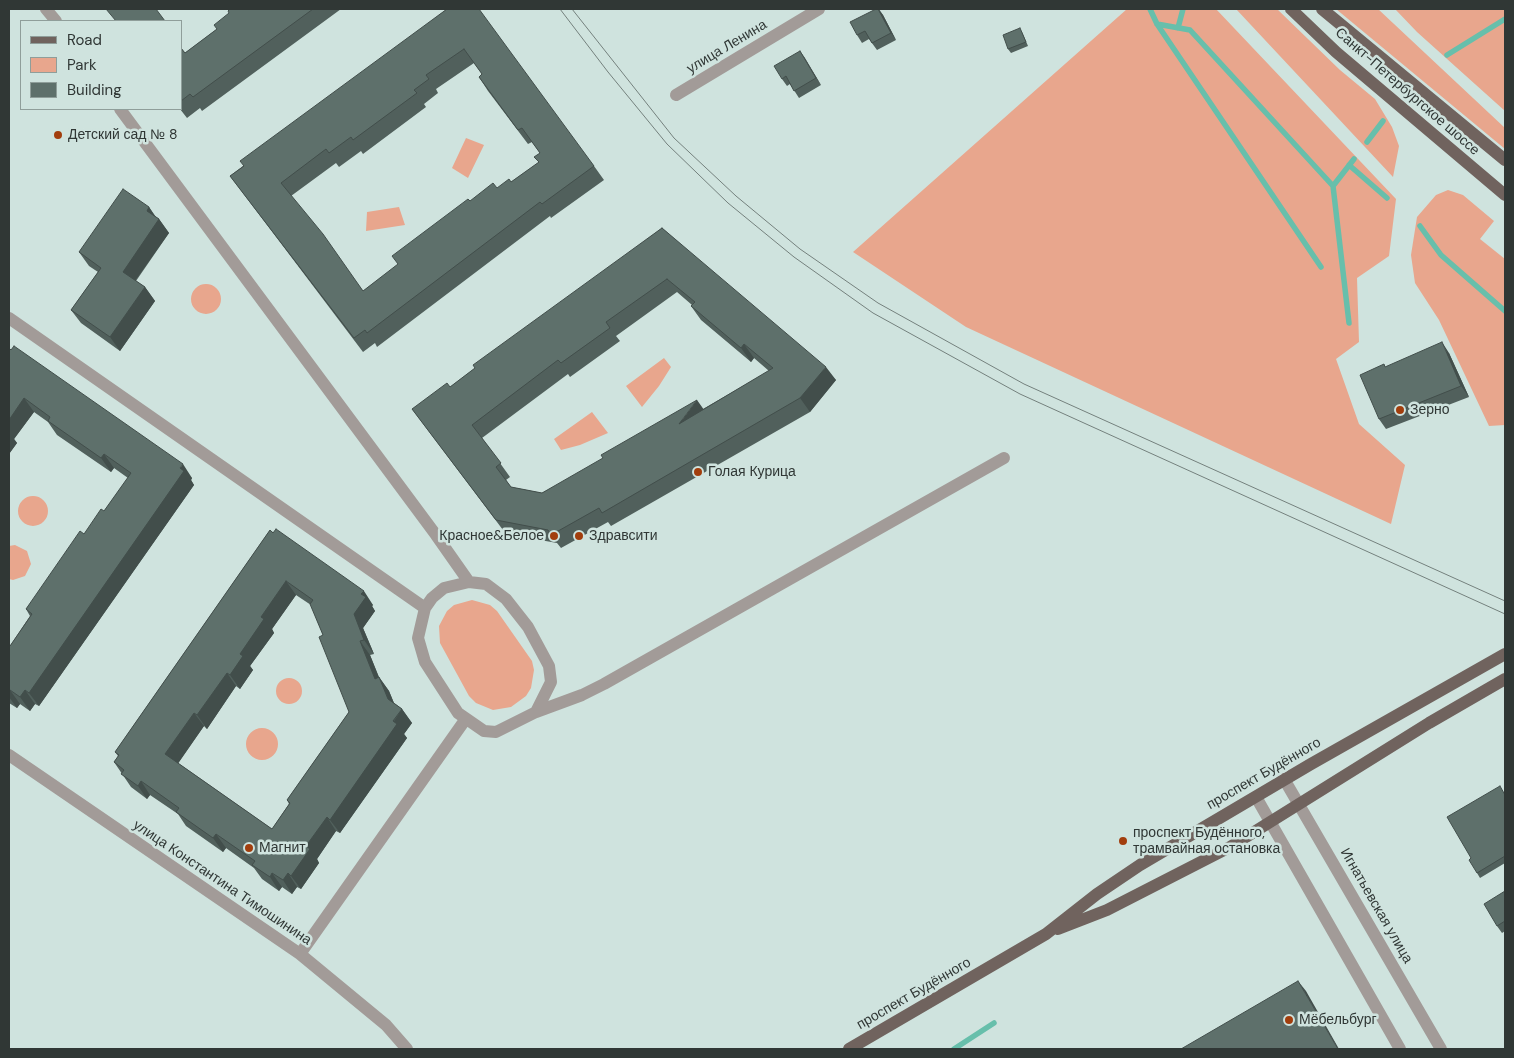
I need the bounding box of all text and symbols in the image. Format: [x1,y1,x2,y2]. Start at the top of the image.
street label: улица Ленина [684,17,770,77]
legend [20,20,182,110]
street label: Санкт-Петербургское шоссе [1331,25,1483,159]
text: Road [67,30,102,50]
text: Park [67,55,97,75]
text: Building [67,80,122,100]
place label: Детский сад № 8 [68,127,177,143]
marker: Детский сад № 8 [52,129,64,141]
place label: Зерно [1410,402,1450,418]
marker: Зерно [1394,404,1406,416]
place label: Голая Курица [708,464,796,480]
marker: Голая Курица [692,466,704,478]
place label: Красное&Белое [439,528,544,544]
place label: Здравсити [589,528,658,544]
marker: Красное&Белое [548,530,560,542]
marker: Здравсити [573,530,585,542]
street label: проспект Будённого [1204,734,1324,814]
street label: улица Константина Тимошинина [130,817,314,949]
place label: проспект Будённого, трамвайная остановка [1133,825,1280,858]
marker: проспект Будённого, трамвайная остановка [1117,835,1129,847]
place label: Магнит [259,840,306,856]
marker: Магнит [243,842,255,854]
street label: Игнатьевская улица [1336,845,1416,967]
street label: проспект Будённого [854,954,974,1034]
place label: Мёбельбург [1299,1012,1377,1028]
marker: Мёбельбург [1283,1014,1295,1026]

